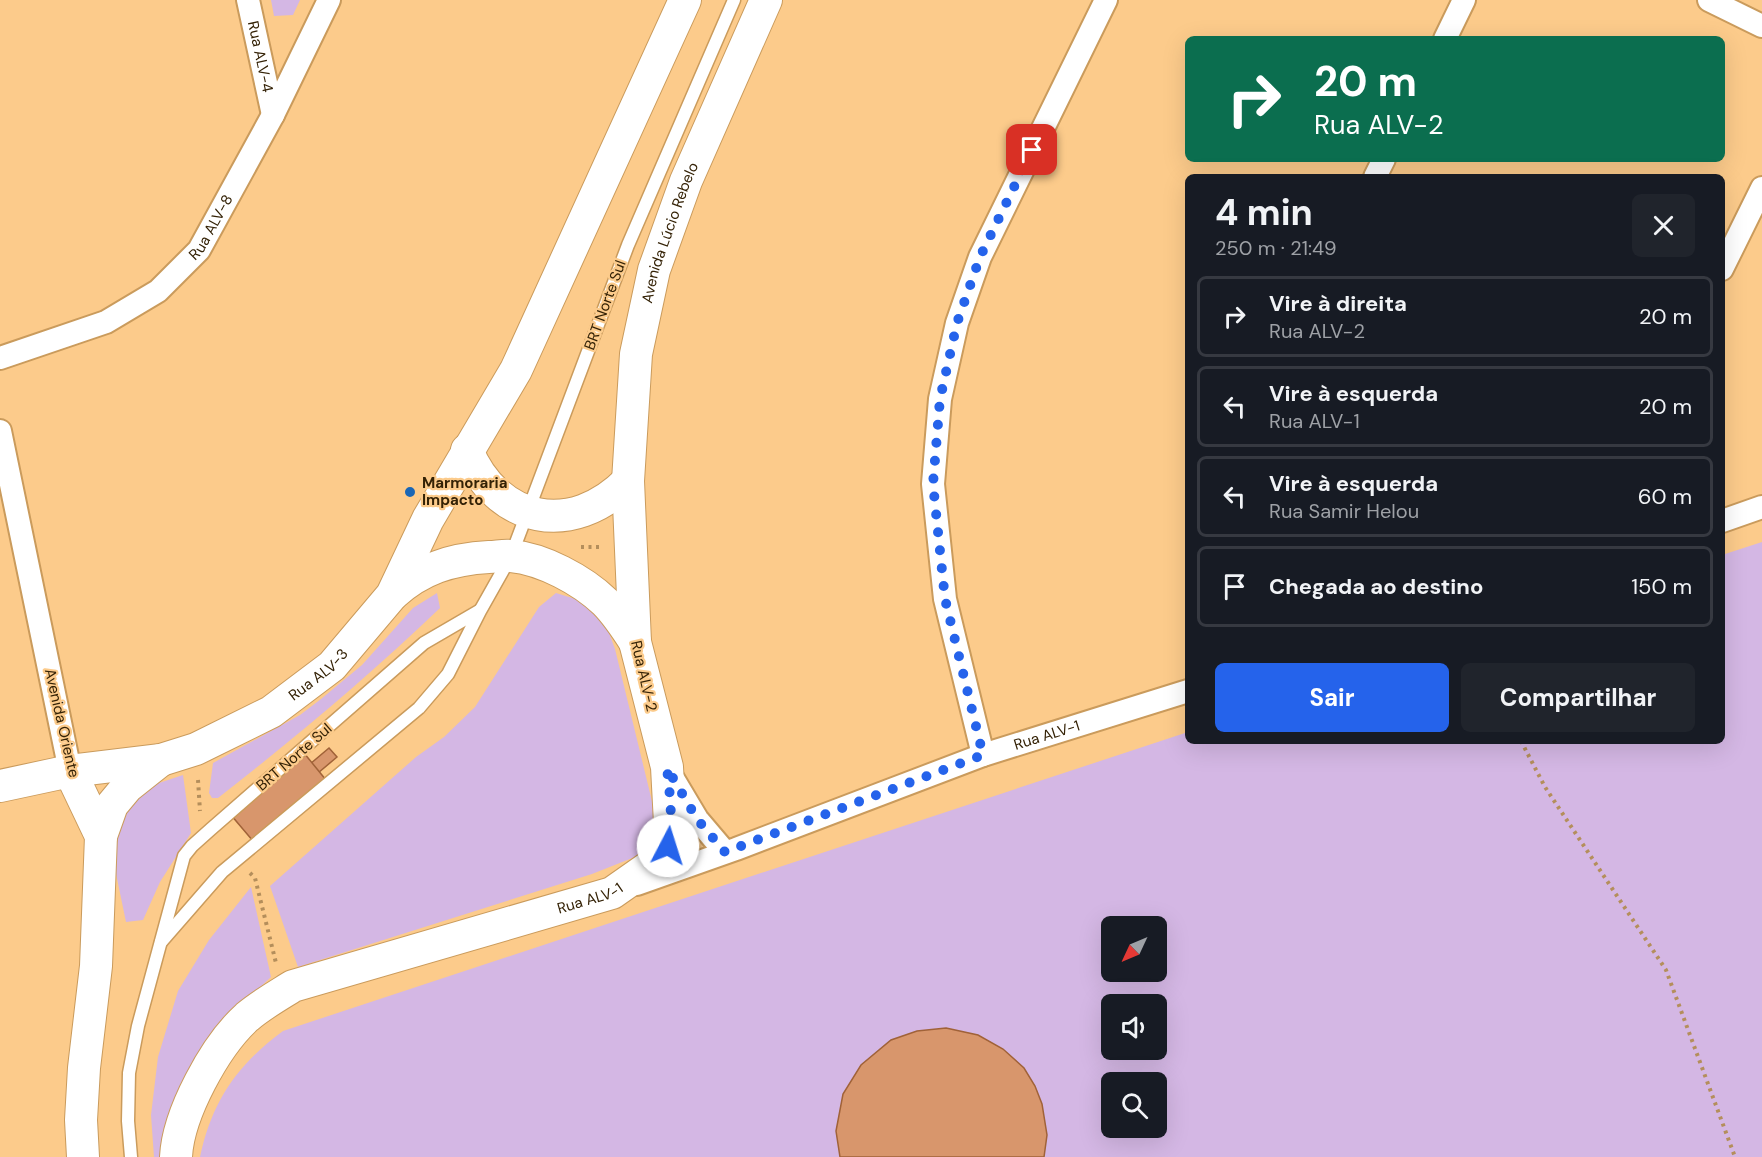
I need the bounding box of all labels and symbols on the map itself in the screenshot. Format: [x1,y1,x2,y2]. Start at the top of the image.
street label: Rua ALV-4 [243,19,278,94]
pin [1006,124,1057,175]
street label: Avenida Lúcio Rebelo [637,159,703,305]
street label: Rua ALV-8 [184,191,237,265]
street label: BRT Norte Sul [580,257,630,353]
place label: Marmoraria Impacto [422,473,507,510]
marker: Marmoraria Impacto [403,485,417,499]
street label: Rua ALV-2 [626,639,662,713]
street label: Rua ALV-3 [284,644,353,705]
street label: Avenida Oriente [40,667,84,779]
street label: Rua ALV-1 [1011,715,1082,755]
street label: BRT Norte Sul [252,719,336,795]
position arrow [636,814,700,878]
street label: Rua ALV-1 [555,878,627,918]
north arrow [1101,916,1167,982]

